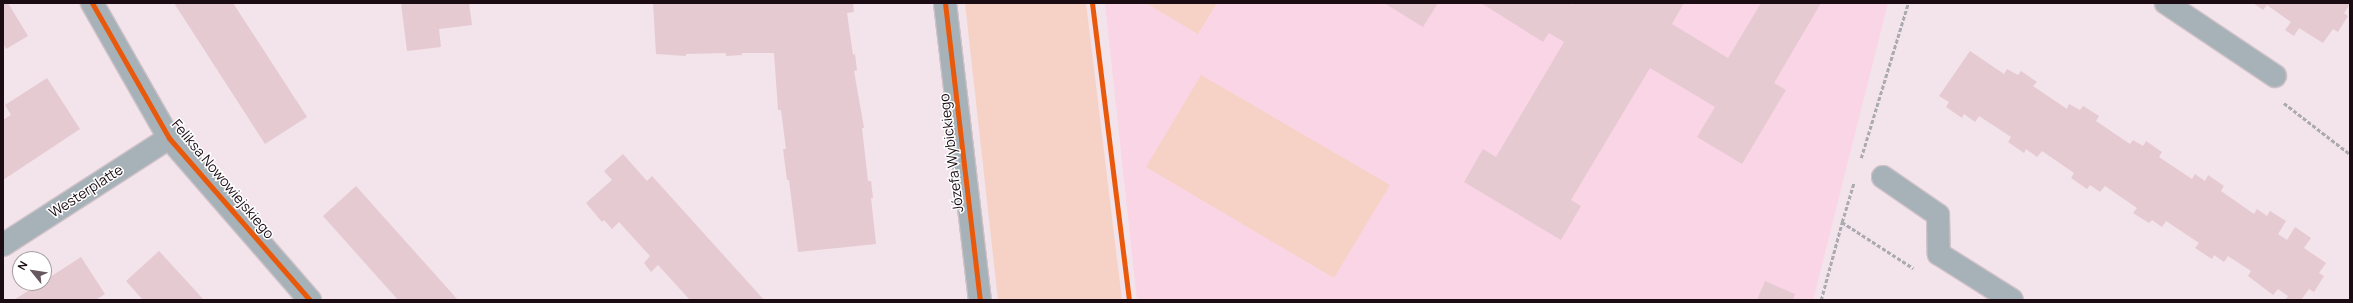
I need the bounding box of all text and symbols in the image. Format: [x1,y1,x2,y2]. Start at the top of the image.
street label: Józefa Wybickiego [935,93,967,213]
street label: Feliksa Nowowiejskiego [168,116,278,242]
street label: Westerplatte [46,161,126,221]
north arrow [12,251,52,291]
text: N [14,258,31,272]

